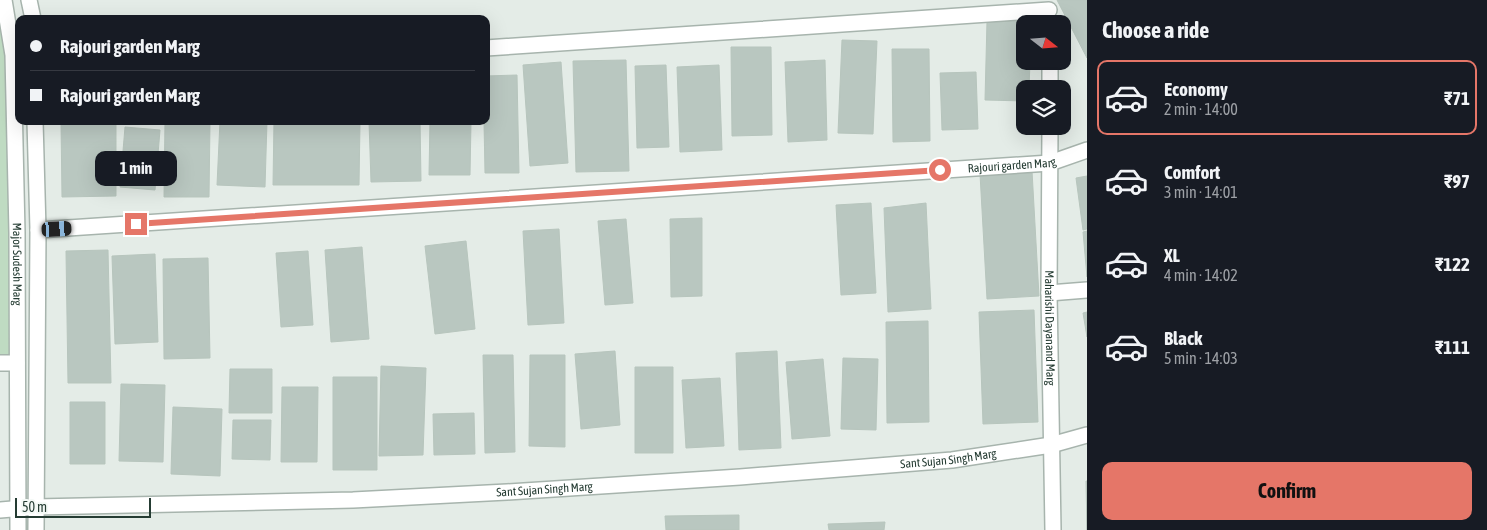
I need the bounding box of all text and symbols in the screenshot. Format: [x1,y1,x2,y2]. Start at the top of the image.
north arrow [1016,15,1071,70]
map controls [1016,15,1071,135]
text: Choose a ride [1102,17,1209,43]
text: Rajouri garden Marg [60,35,200,57]
icon: car [1104,75,1149,120]
text: Economy [1164,78,1228,100]
button: layers [1016,80,1071,135]
text: Rajouri garden Marg [60,84,200,106]
text: ₹71 [1444,87,1470,109]
text: 2 min · 14:00 [1164,100,1238,118]
callout: 1 min [95,152,177,186]
street label: Rajouri garden Marg [967,154,1059,175]
icon: car [1104,158,1149,203]
text: 1 min [120,159,152,177]
route start [929,159,951,181]
text: Comfort [1164,161,1220,183]
text: ₹97 [1444,170,1470,192]
text: 3 min · 14:01 [1164,183,1238,201]
route end [125,213,147,235]
car [41,221,72,237]
street label: Major Sudesh Marg [10,223,24,307]
icon: car [1104,241,1149,286]
text: XL [1164,244,1180,266]
text: ₹122 [1435,253,1470,275]
text: 4 min · 14:02 [1164,266,1238,284]
street label: Maharishi Dayanand Marg [1042,270,1058,387]
icon: car [1104,324,1149,369]
text: Black [1164,327,1202,349]
text: ₹111 [1435,336,1470,358]
text: 5 min · 14:03 [1164,349,1238,367]
street label: Sant Sujan Singh Marg [900,446,998,471]
button: Confirm [1102,462,1472,520]
street label: Sant Sujan Singh Marg [496,479,594,500]
scale bar [15,495,151,518]
text: 50 m [22,499,47,515]

